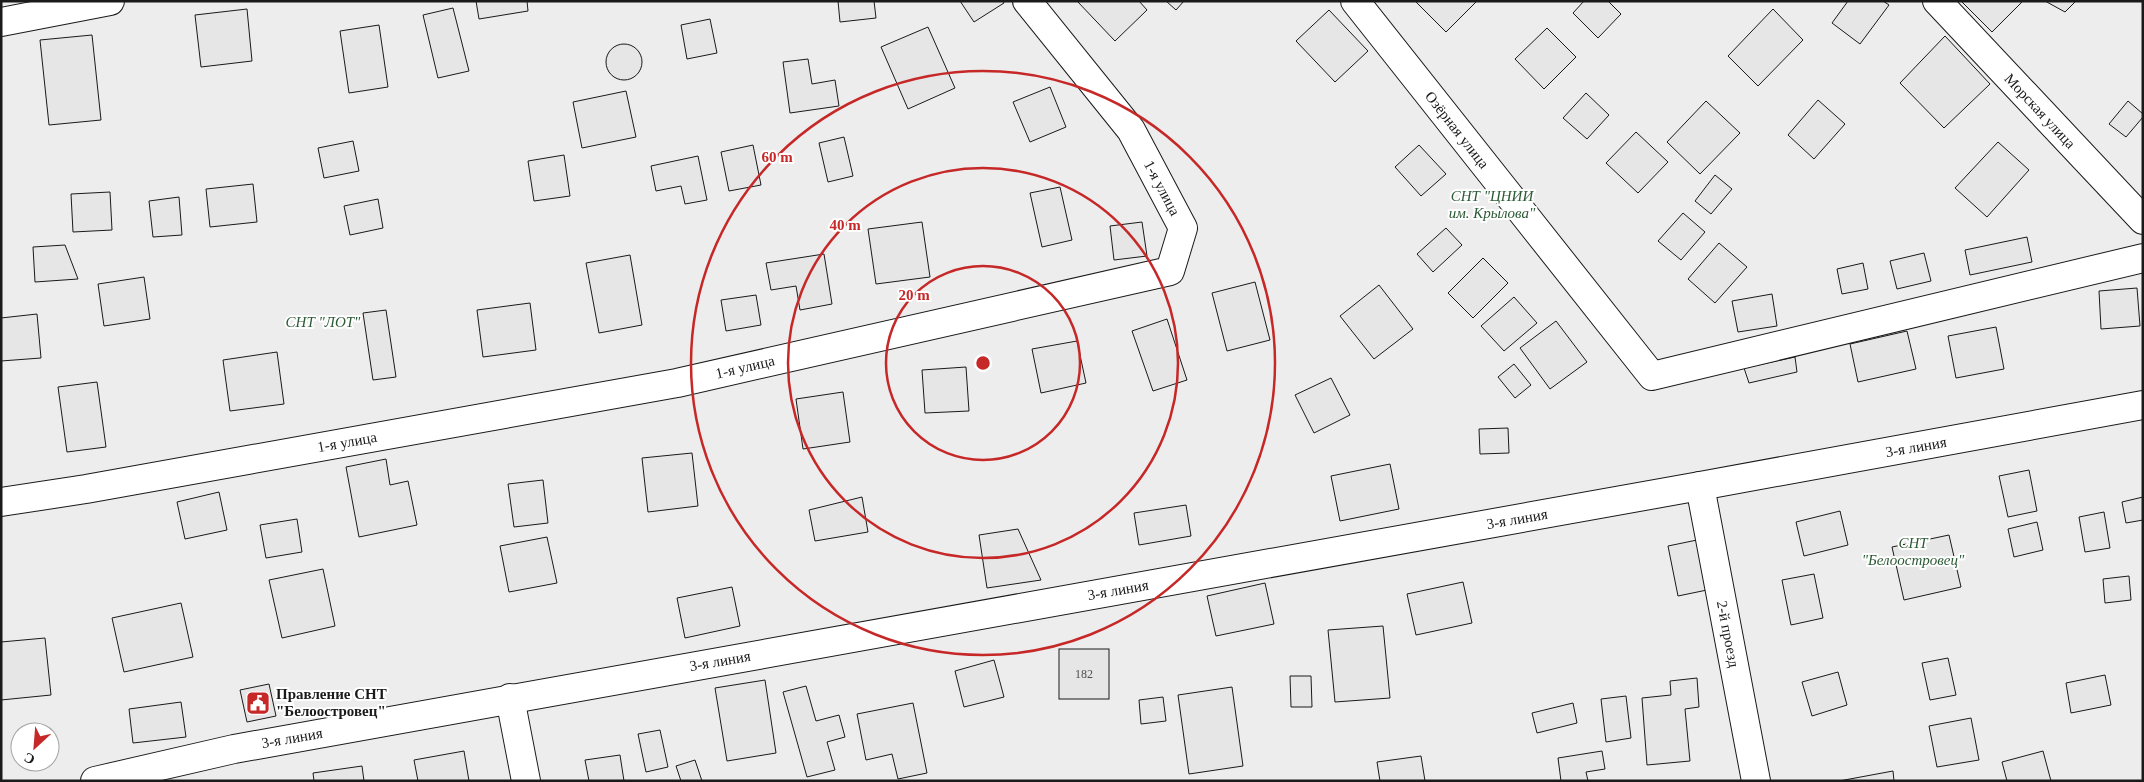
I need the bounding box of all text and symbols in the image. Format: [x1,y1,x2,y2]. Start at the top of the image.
street label: Морская улица [2001,70,2079,152]
street label: Озёрная улица [1422,88,1492,172]
text: 60 m [761,149,793,165]
street label: 1-я улица [1141,158,1183,219]
park label: СНТ "ЦНИИ им. Крылова" [1449,188,1536,221]
text: 40 m [829,217,861,233]
text: 20 m [898,287,930,303]
park label: СНТ "ЛОТ" [286,314,361,330]
street label: 1-я улица [714,352,776,382]
centre of rings [974,354,992,372]
street label: 1-я улица [316,429,378,455]
street label: 3-я линия [1884,434,1948,460]
street label: 3-я линия [1485,506,1549,532]
park label: СНТ "Белоостровец" [1862,535,1965,568]
street label: 3-я линия [1086,577,1150,603]
street label: 2-й проезд [1714,599,1742,669]
street label: 3-я линия [688,648,752,674]
house number: 182 [1075,667,1093,681]
place label: Правление СНТ "Белоостровец" [276,686,387,719]
public building icon: Правление СНТ "Белоостровец" [245,690,271,716]
north arrow [10,722,60,772]
street label: 3-я линия [260,725,324,751]
text: С [22,749,37,767]

